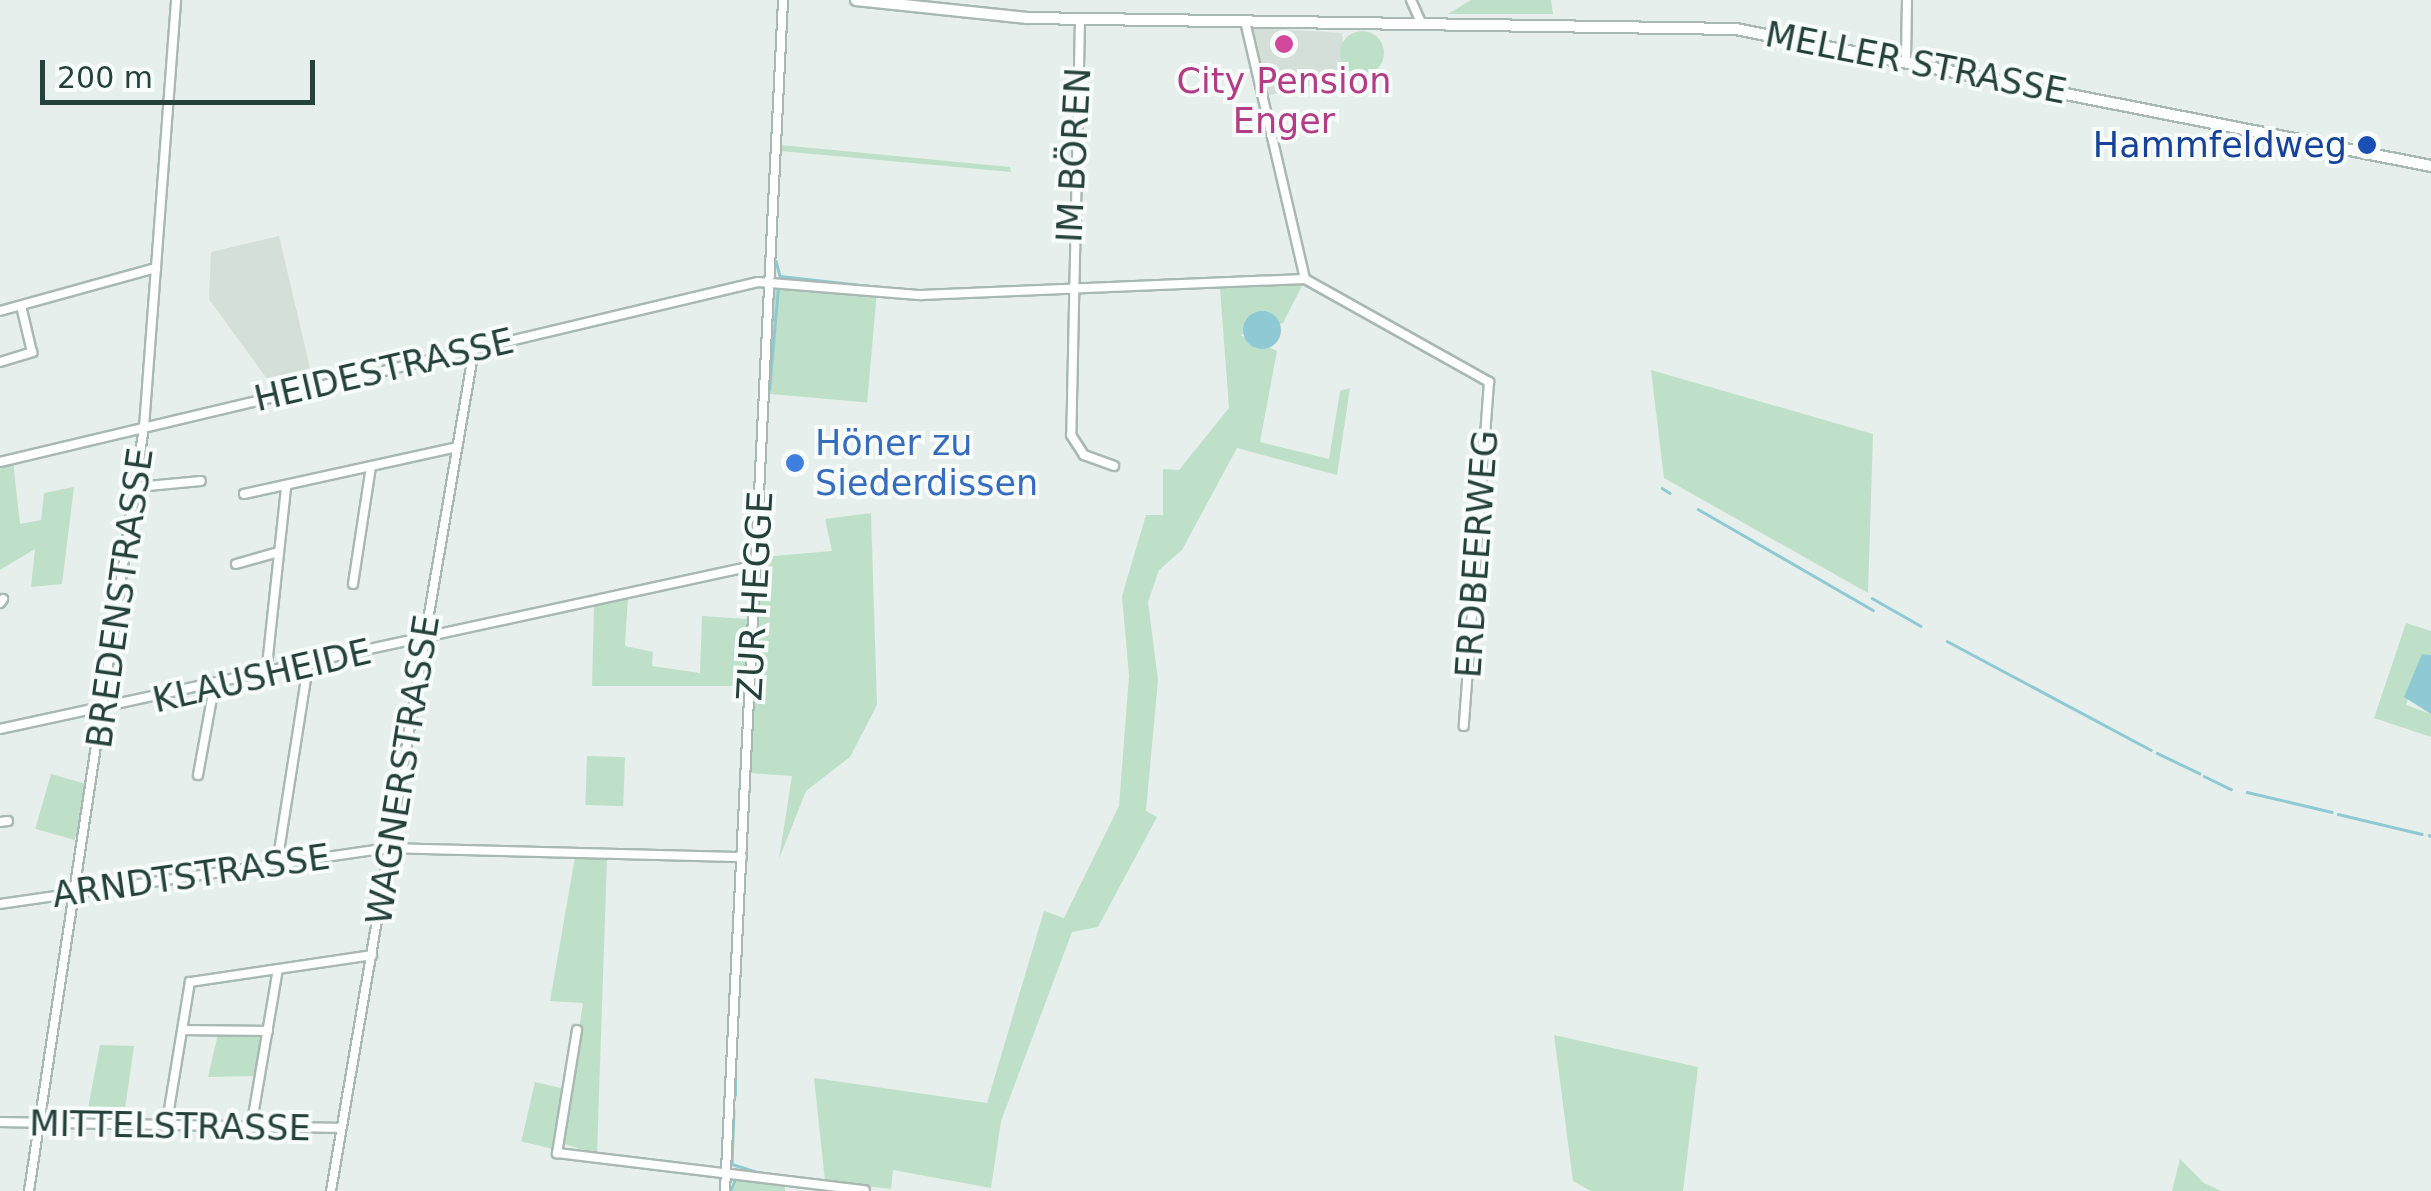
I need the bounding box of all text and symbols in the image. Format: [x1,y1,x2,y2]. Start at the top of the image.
street label: MELLER STRASSE [1762,13,2070,113]
marker: City Pension Enger [1273,33,1295,55]
scale bar [45,40,320,102]
text: 200 m [57,60,153,95]
place label: City Pension Enger [1177,60,1391,142]
street label: IM BÖREN [1048,66,1100,244]
place label: Hammfeldweg [2093,124,2347,166]
marker: Hammfeldweg [2356,134,2378,156]
street label: HEIDESTRASSE [250,320,518,420]
place label: Höner zu Siederdissen [815,422,1038,504]
street label: ERDBEERWEG [1447,429,1507,679]
street label: BREDENSTRASSE [78,445,162,751]
marker: Höner zu Siederdissen [784,452,806,474]
street label: ZUR HEGGE [729,490,781,702]
street label: WAGNERSTRASSE [358,612,448,928]
street label: KLAUSHEIDE [149,630,375,722]
street label: ARNDTSTRASSE [50,836,332,916]
street label: MITTELSTRASSE [29,1103,311,1149]

